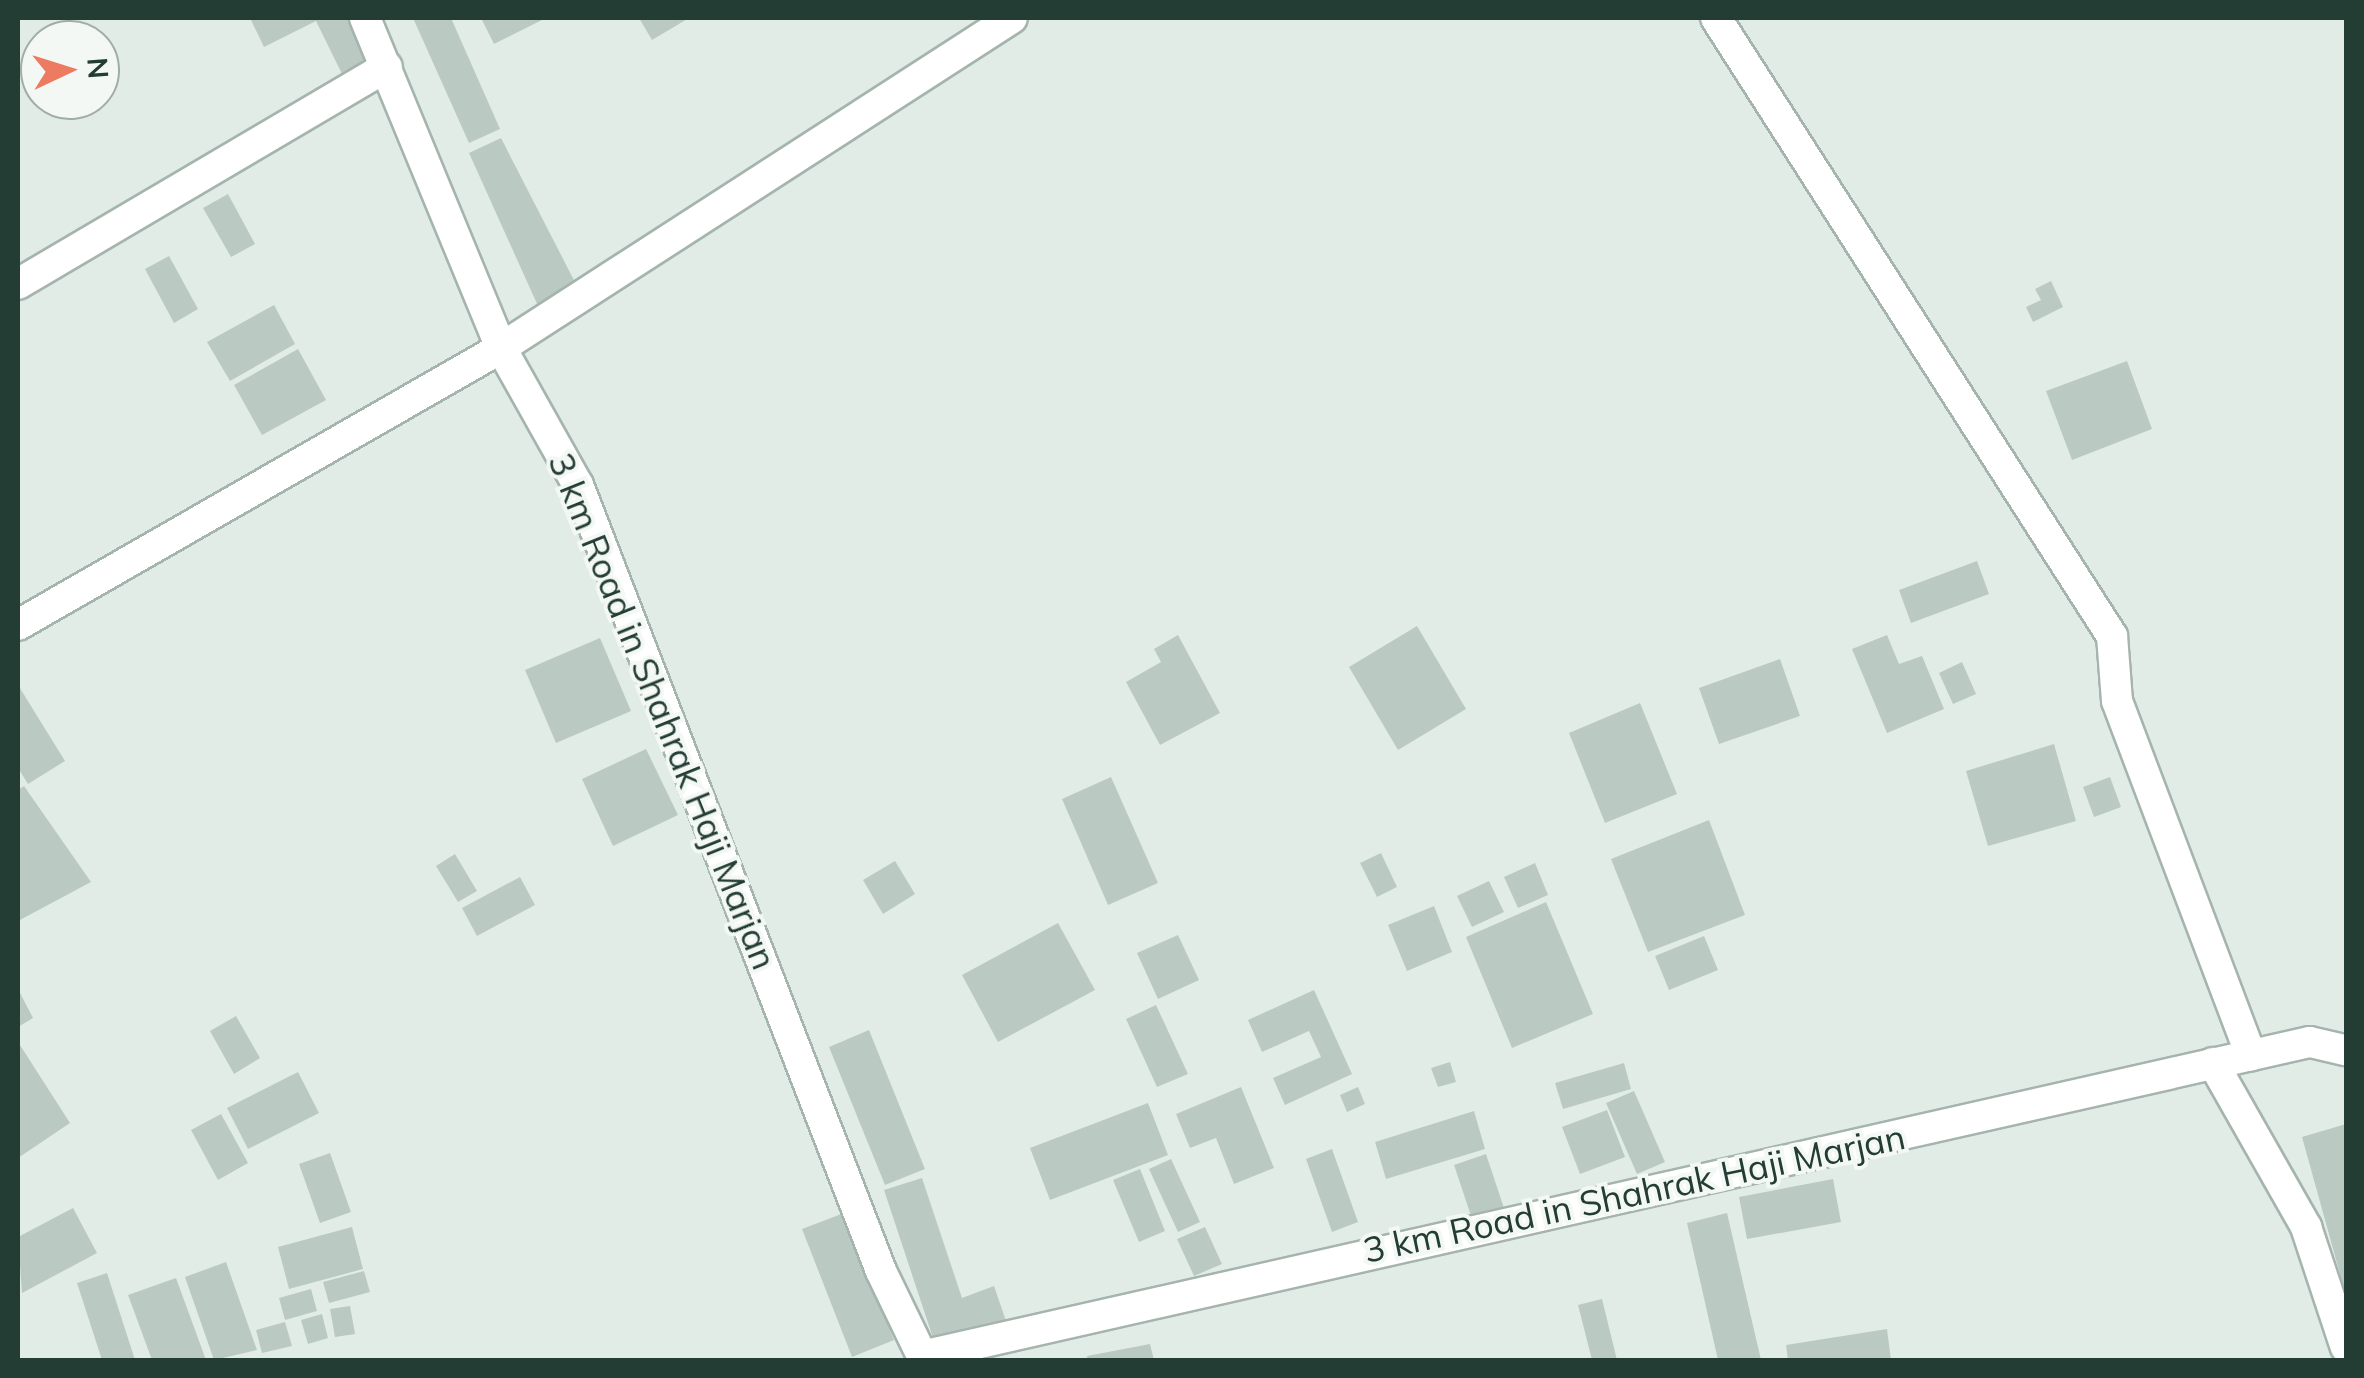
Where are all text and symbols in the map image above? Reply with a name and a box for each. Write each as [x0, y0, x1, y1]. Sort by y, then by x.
north arrow [20, 20, 120, 120]
text: N [80, 56, 117, 80]
street label: 3 km Road in Shahrak Haji Marjan [540, 447, 786, 975]
street label: 3 km Road in Shahrak Haji Marjan [1359, 1115, 1909, 1271]

